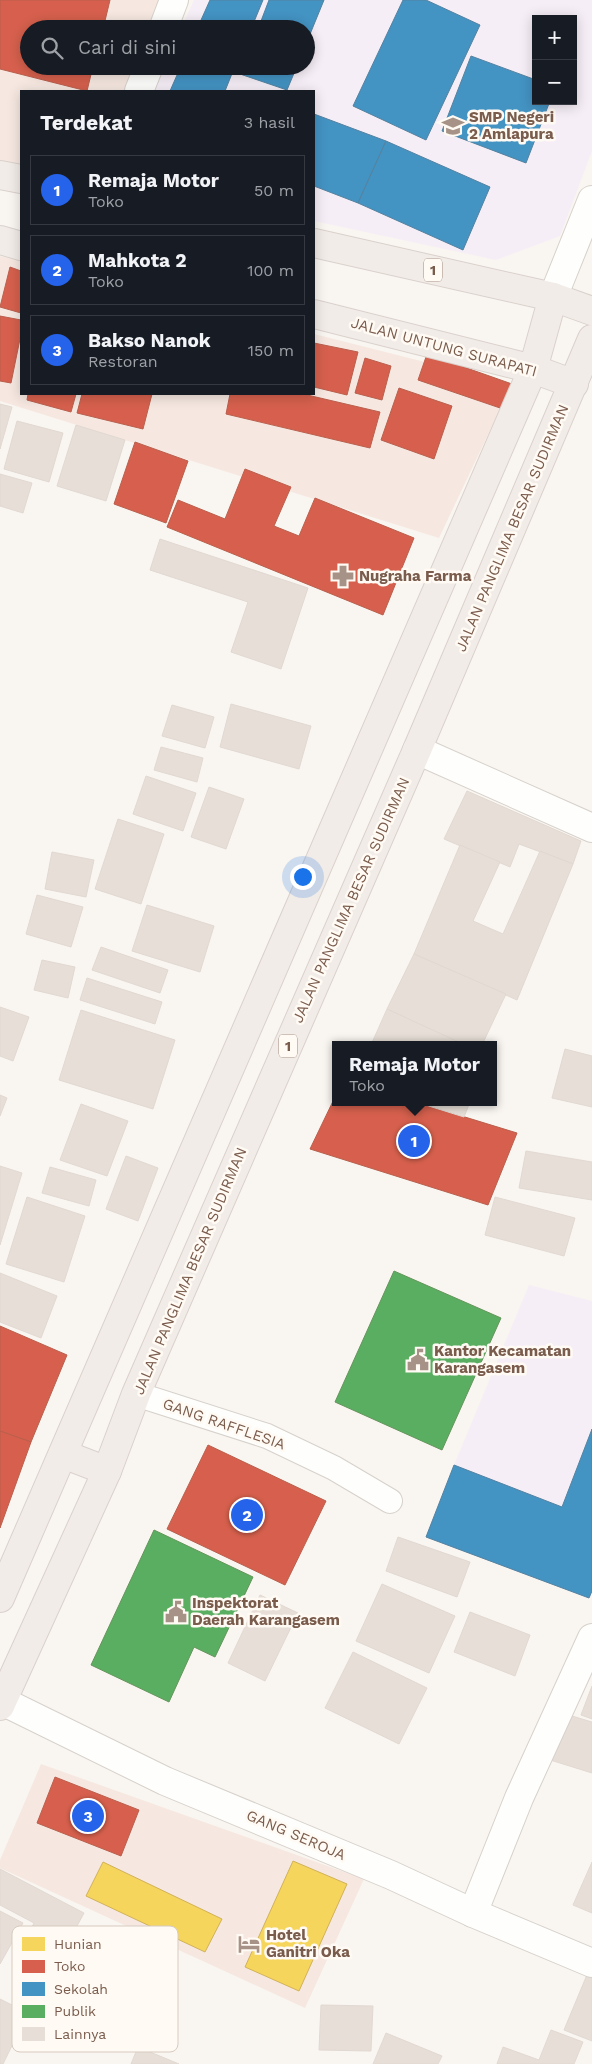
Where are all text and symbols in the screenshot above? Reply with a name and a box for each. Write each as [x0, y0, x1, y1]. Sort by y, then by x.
map controls [532, 15, 577, 105]
button: + [532, 15, 577, 60]
search box [20, 20, 315, 75]
icon: search [38, 34, 66, 62]
text: Cari di sini [78, 36, 176, 59]
button: − [532, 60, 577, 105]
place label: SMP Negeri 2 Amlapura [469, 108, 554, 143]
text: Terdekat [40, 110, 132, 135]
text: 3 hasil [244, 113, 295, 132]
school or university icon: SMP Negeri 2 Amlapura [440, 113, 466, 139]
text: Remaja Motor [88, 169, 219, 192]
text: 1 [54, 181, 60, 200]
text: 50 m [254, 181, 294, 200]
text: Toko [88, 192, 124, 211]
text: Mahkota 2 [88, 249, 187, 272]
road number: 1 [424, 258, 442, 282]
text: 2 [52, 261, 62, 280]
text: 100 m [247, 261, 294, 280]
text: Toko [88, 272, 124, 291]
street label: JALAN UNTUNG SURAPATI [349, 313, 539, 381]
text: Bakso Nanok [88, 329, 211, 352]
text: 3 [52, 341, 62, 360]
text: 150 m [248, 341, 294, 360]
text: Restoran [88, 352, 158, 371]
street label: JALAN PANGLIMA BESAR SUDIRMAN [452, 402, 572, 654]
pharmacy icon: Nugraha Farma [330, 563, 356, 589]
place label: Nugraha Farma [359, 567, 472, 585]
street label: JALAN PANGLIMA BESAR SUDIRMAN [288, 774, 414, 1026]
your location [290, 864, 316, 890]
road number: 1 [279, 1034, 297, 1058]
popup [332, 1041, 497, 1106]
text: Remaja Motor [349, 1053, 480, 1076]
text: Toko [349, 1076, 385, 1095]
pin: 1 [398, 1122, 430, 1160]
street label: JALAN PANGLIMA BESAR SUDIRMAN [130, 1145, 250, 1397]
place label: Kantor Kecamatan Karangasem [434, 1342, 571, 1377]
public building icon: Kantor Kecamatan Karangasem [405, 1347, 431, 1373]
street label: GANG RAFFLESIA [160, 1395, 288, 1453]
pin: 2 [231, 1496, 263, 1534]
place label: Inspektorat Daerah Karangasem [192, 1594, 340, 1629]
public building icon: Inspektorat Daerah Karangasem [163, 1599, 189, 1625]
pin: 3 [72, 1797, 104, 1835]
street label: GANG SEROJA [244, 1806, 348, 1864]
legend [12, 1926, 178, 2052]
place label: Hotel Ganitri Oka [266, 1926, 350, 1961]
hotel icon: Hotel Ganitri Oka [236, 1931, 262, 1957]
text: Hunian [54, 1936, 102, 1952]
text: Toko [54, 1958, 85, 1974]
text: Sekolah [54, 1981, 108, 1997]
text: Publik [54, 2003, 96, 2019]
text: Lainnya [54, 2026, 106, 2042]

